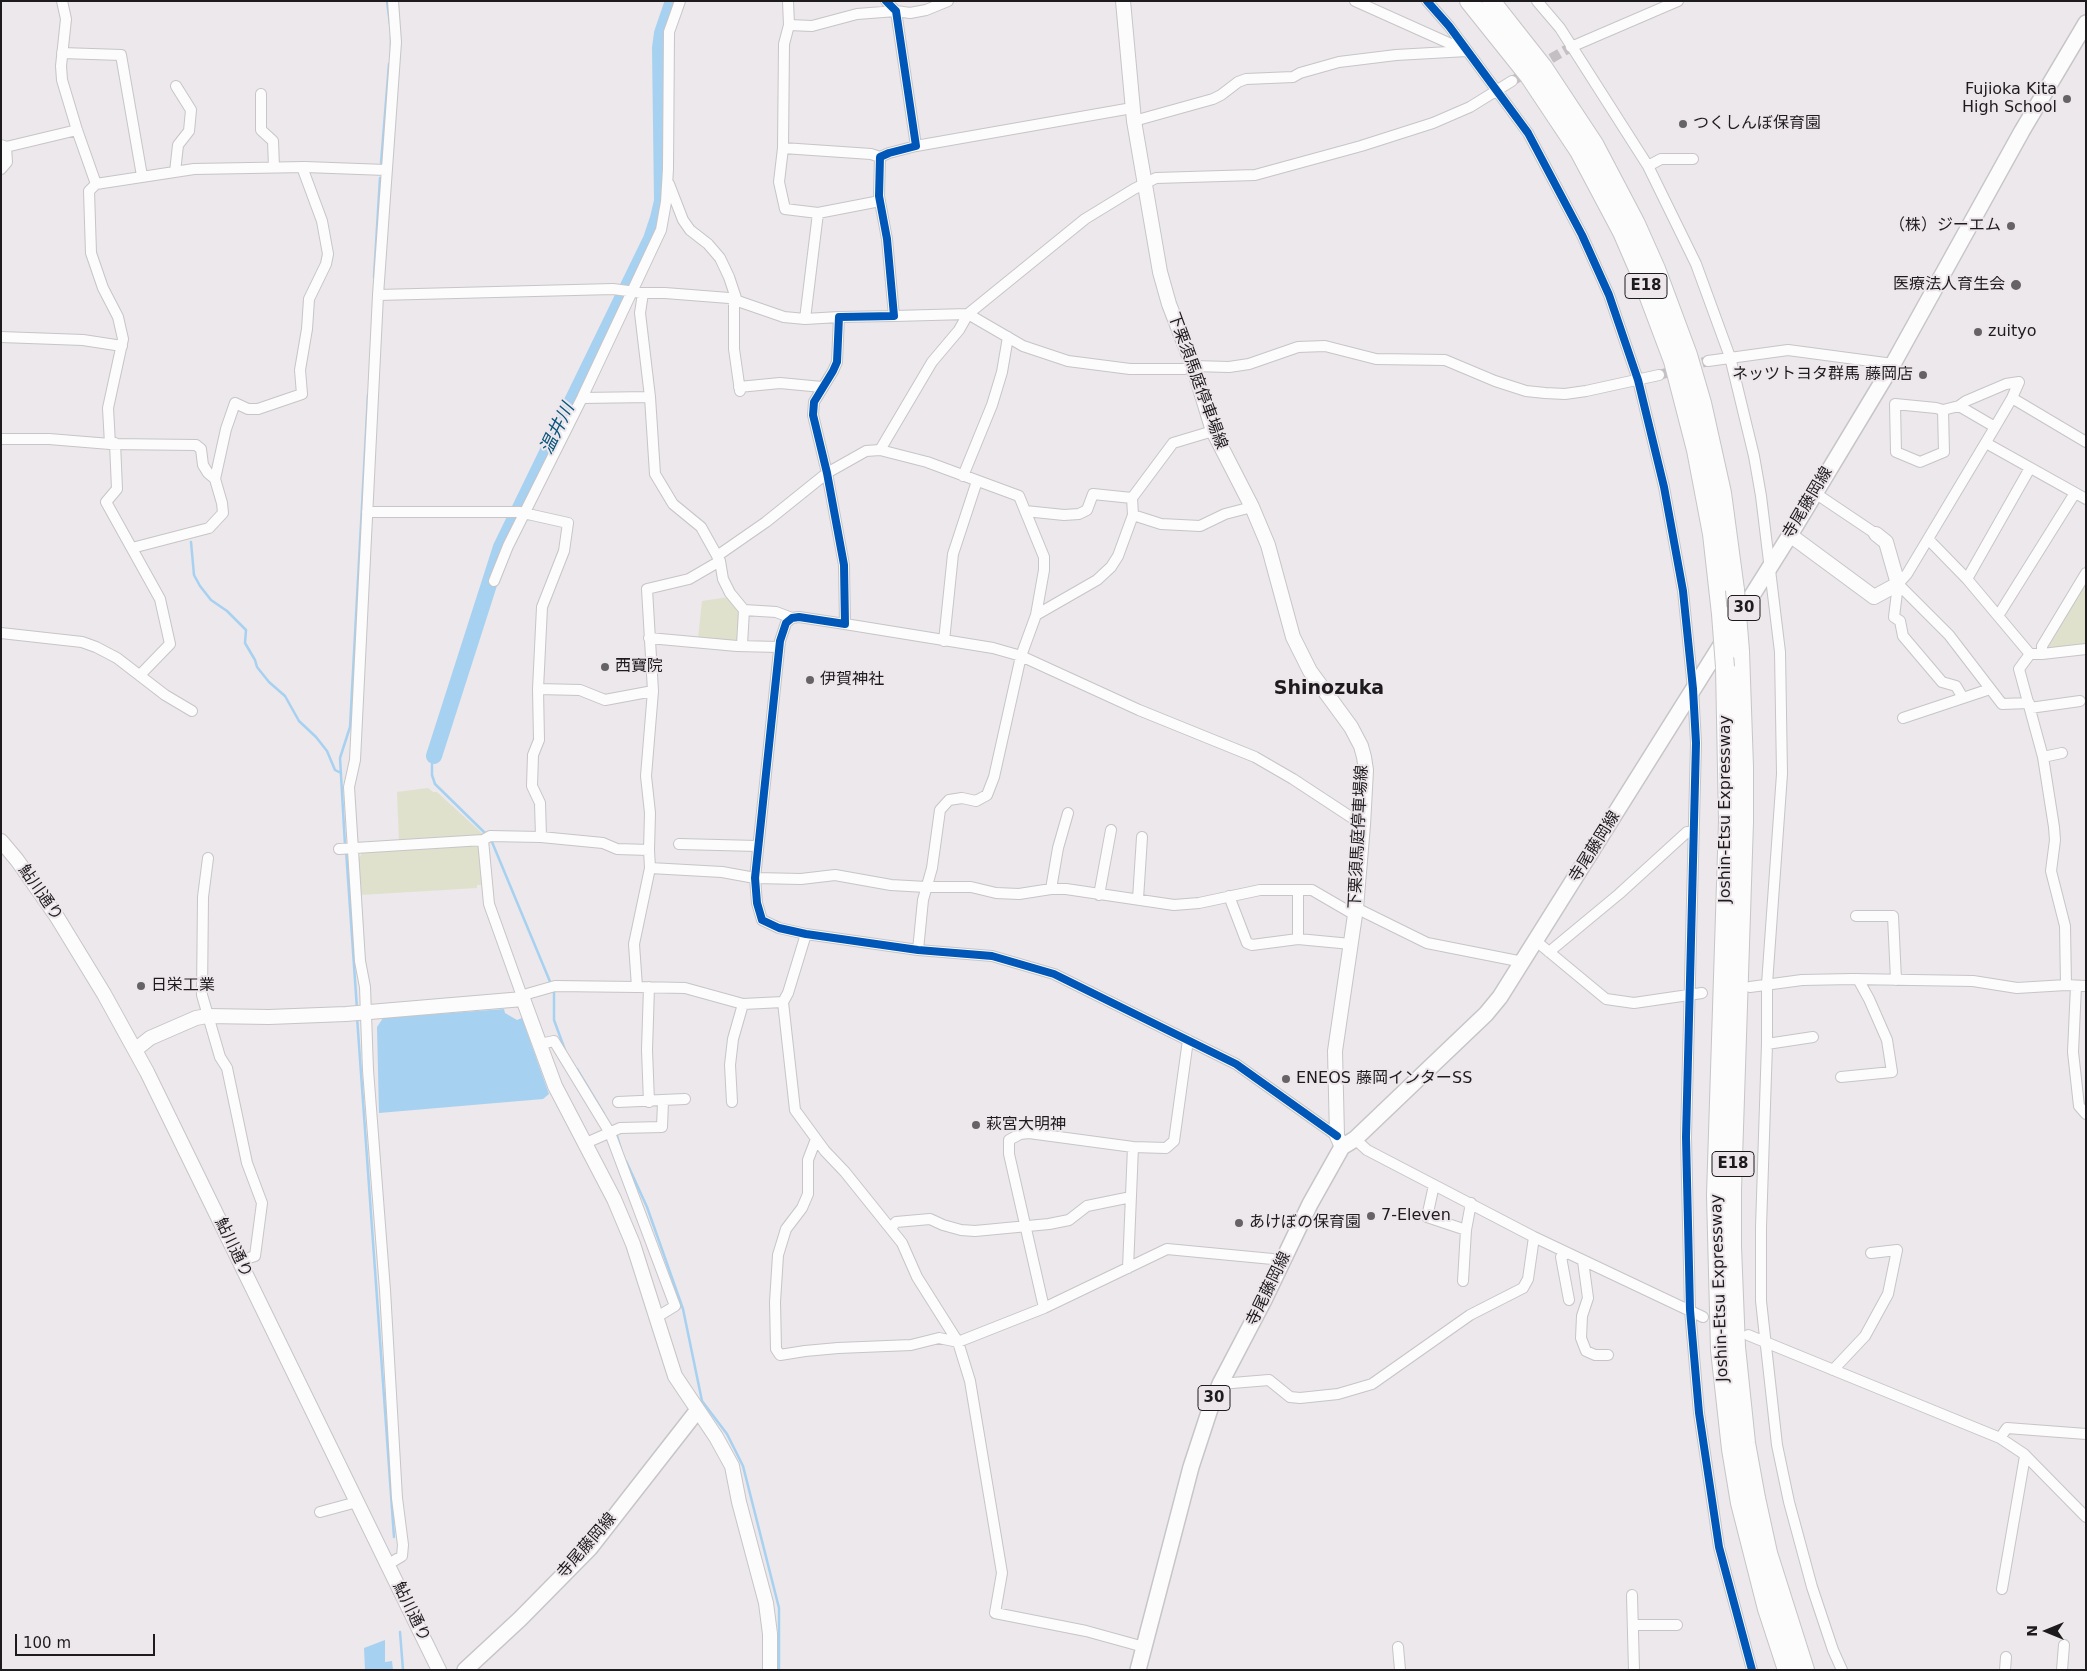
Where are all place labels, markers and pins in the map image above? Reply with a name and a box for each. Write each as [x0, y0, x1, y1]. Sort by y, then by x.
place label: Fujioka Kita High School [1962, 80, 2057, 118]
marker: Fujioka Kita High School [2061, 93, 2073, 105]
place label: つくしんぼ保育園 [1693, 114, 1821, 134]
marker: つくしんぼ保育園 [1677, 118, 1689, 130]
place label: （株）ジーエム [1889, 216, 2001, 236]
marker: （株）ジーエム [2005, 220, 2017, 232]
place label: 医療法人育生会 [1893, 275, 2005, 295]
marker: 医療法人育生会 [2009, 278, 2023, 292]
place label: zuityo [1988, 322, 2037, 342]
marker: zuityo [1972, 326, 1984, 338]
place label: ネッツトヨタ群馬 藤岡店 [1732, 365, 1913, 385]
marker: ネッツトヨタ群馬 藤岡店 [1917, 369, 1929, 381]
place label: 西寶院 [615, 657, 663, 677]
marker: 西寶院 [599, 661, 611, 673]
place label: 伊賀神社 [820, 670, 884, 690]
marker: 伊賀神社 [804, 674, 816, 686]
place label: 日栄工業 [151, 976, 215, 996]
marker: 日栄工業 [135, 980, 147, 992]
place label: ENEOS 藤岡インターSS [1296, 1069, 1472, 1089]
marker: ENEOS 藤岡インターSS [1280, 1073, 1292, 1085]
place label: 萩宮大明神 [986, 1115, 1066, 1135]
marker: 萩宮大明神 [970, 1119, 982, 1131]
place label: 7-Eleven [1381, 1206, 1451, 1226]
marker: 7-Eleven [1365, 1210, 1377, 1222]
place label: あけぼの保育園 [1249, 1213, 1361, 1233]
marker: あけぼの保育園 [1233, 1217, 1245, 1229]

